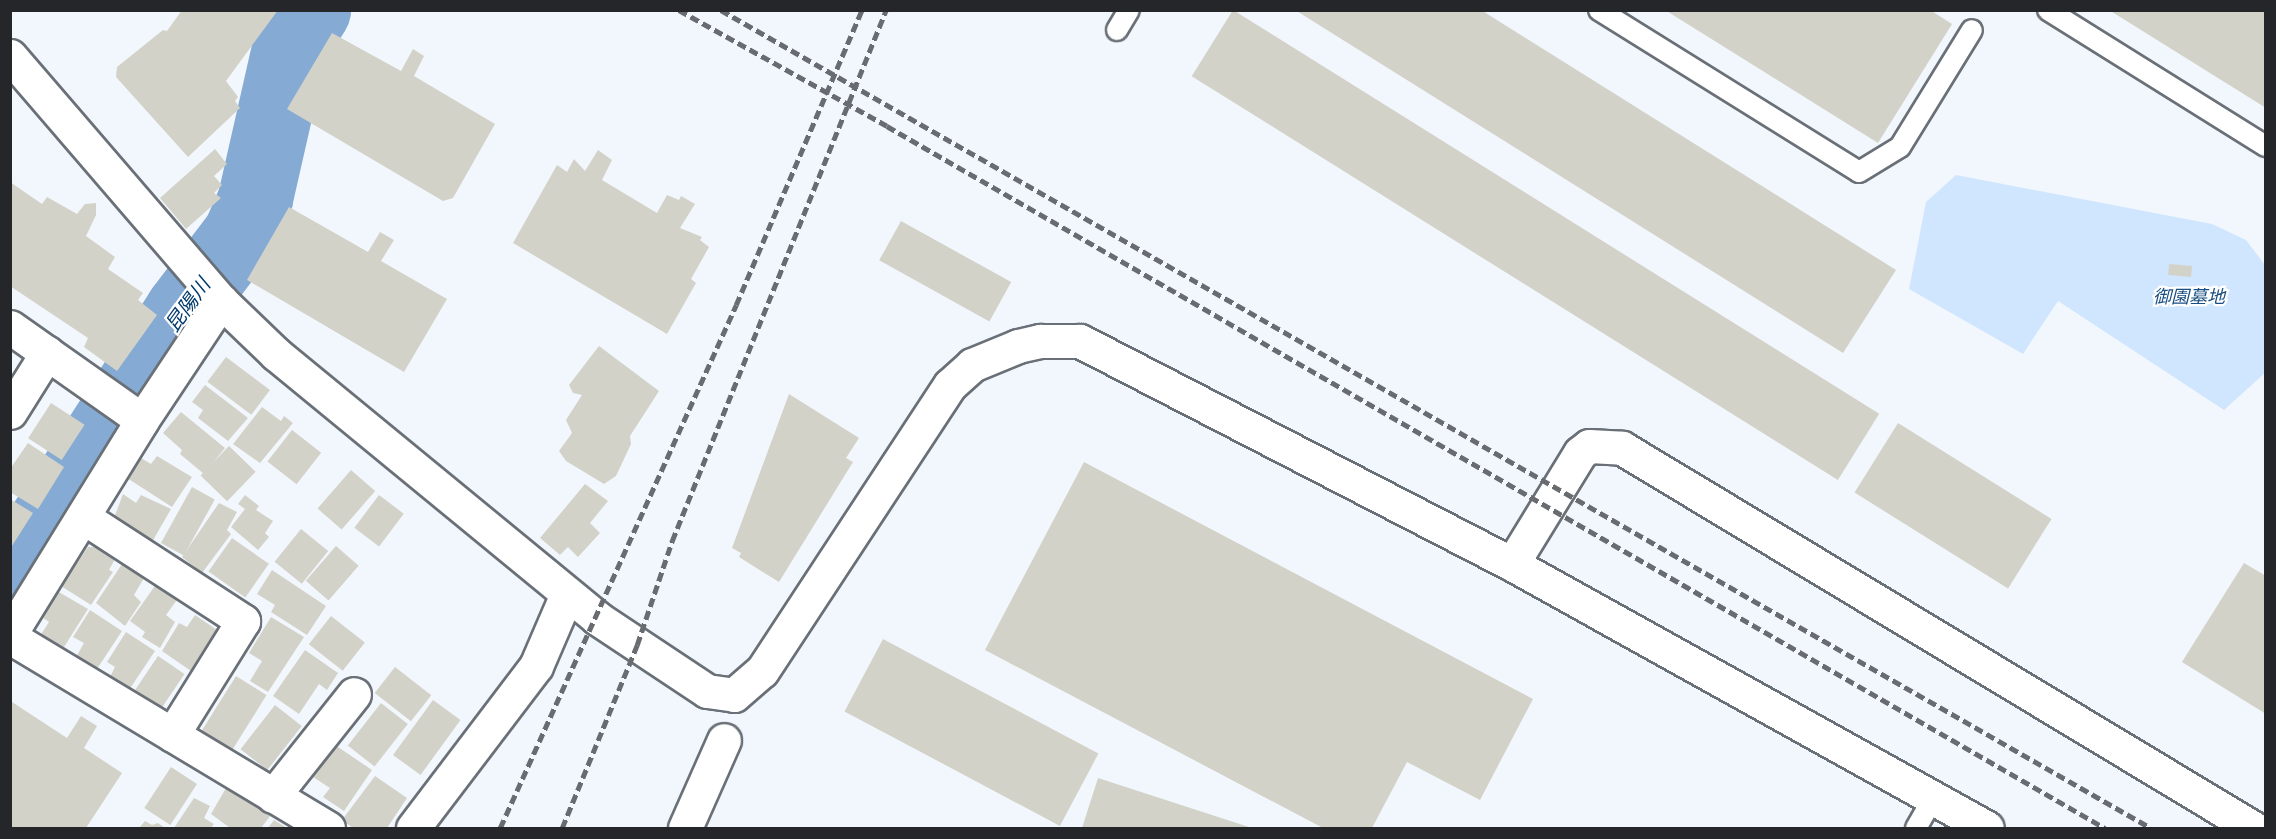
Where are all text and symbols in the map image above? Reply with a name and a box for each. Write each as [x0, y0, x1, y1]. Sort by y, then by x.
water label: 昆陽川 [161, 274, 215, 336]
park label: 御園墓地 [2153, 286, 2225, 308]

